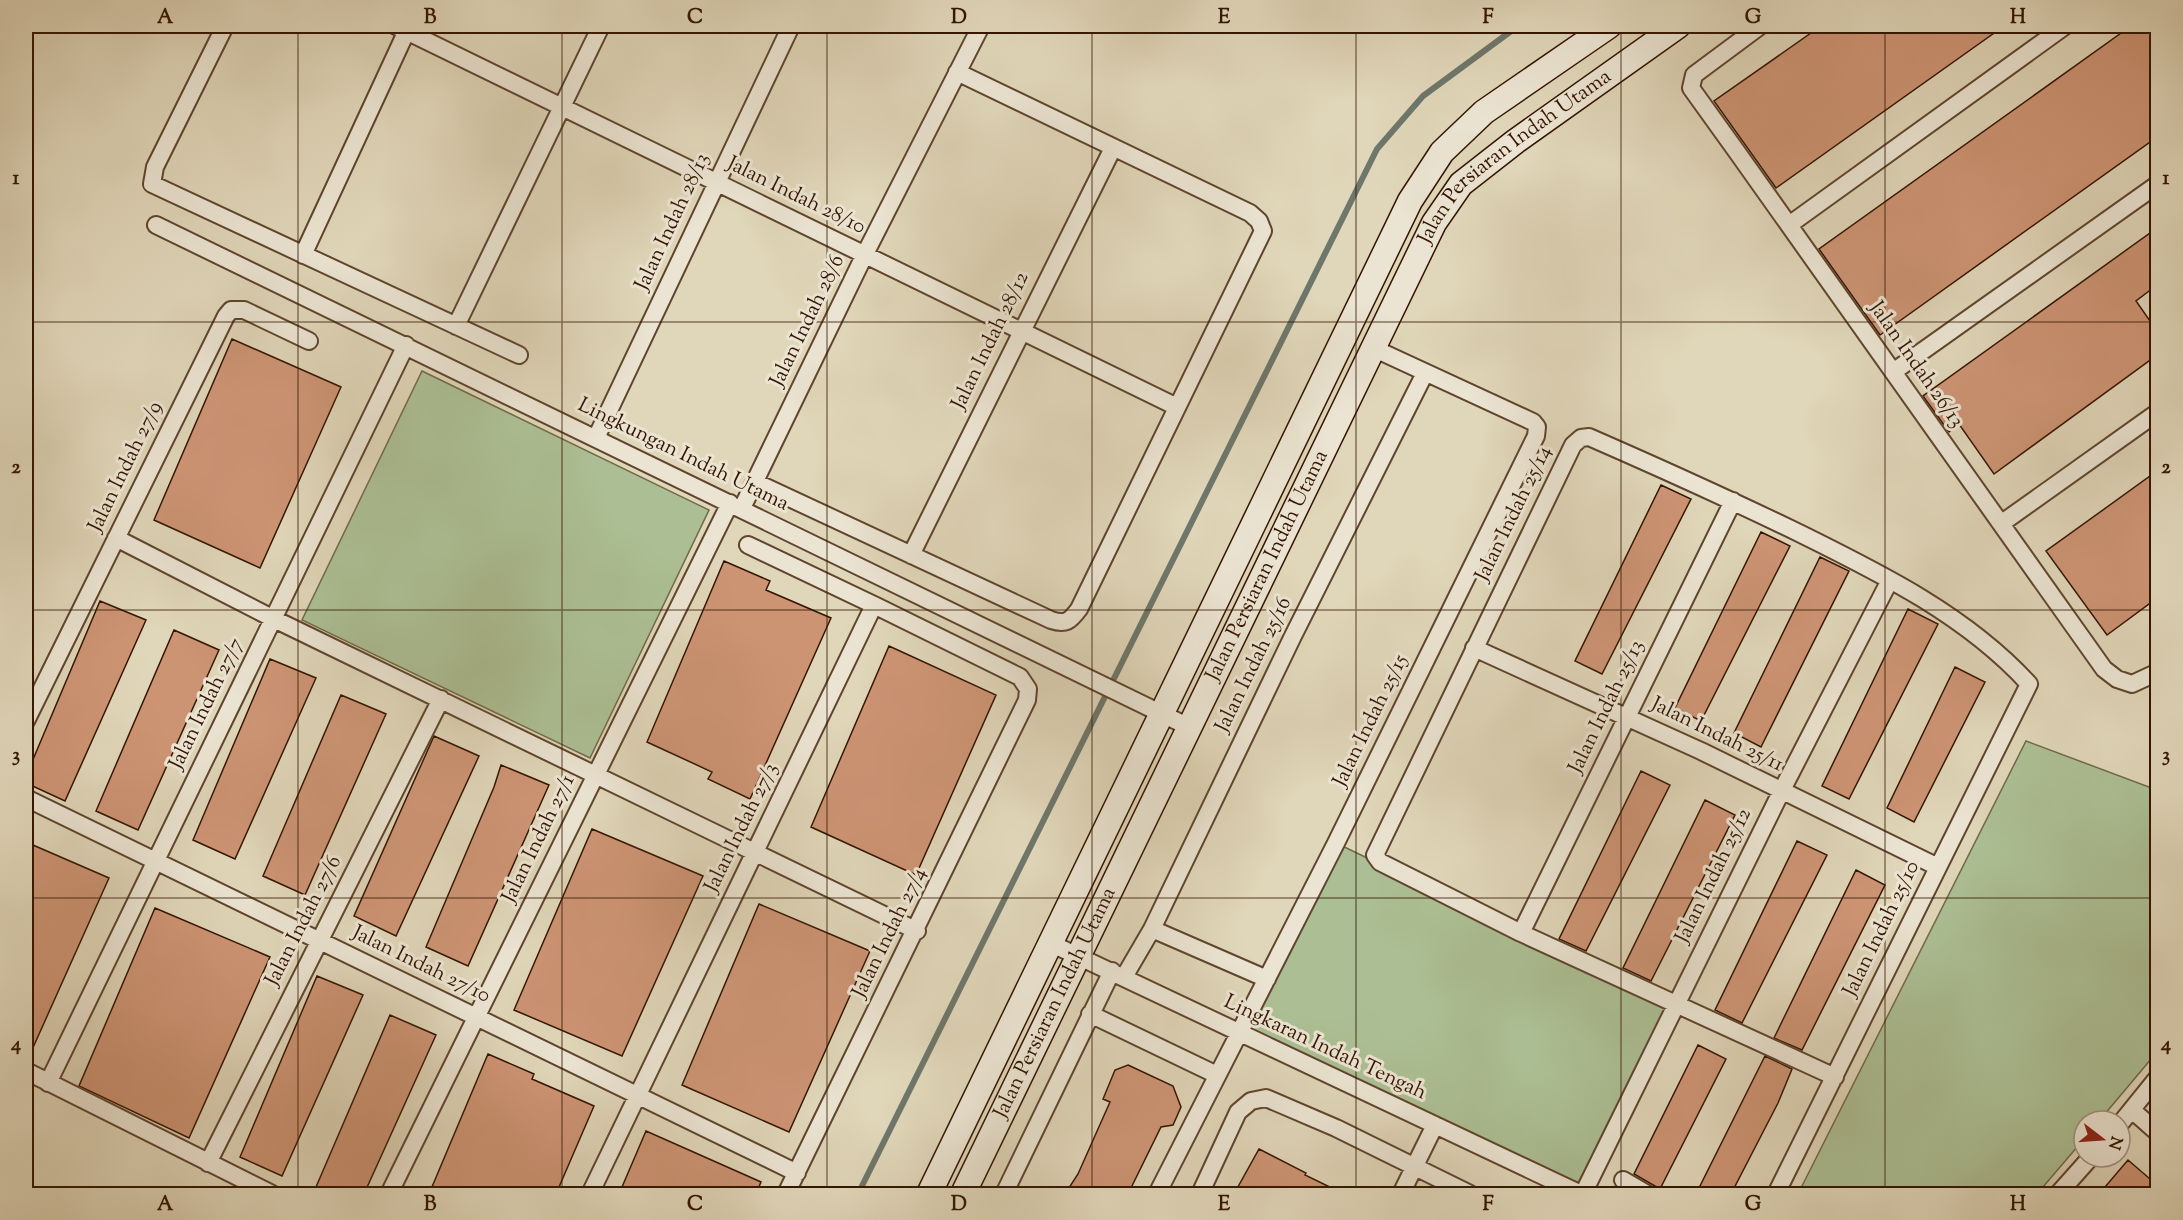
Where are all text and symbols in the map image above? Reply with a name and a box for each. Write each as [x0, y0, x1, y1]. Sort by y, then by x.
text: A [157, 4, 174, 33]
text: B [424, 4, 437, 33]
text: C [687, 4, 703, 33]
text: D [951, 4, 967, 33]
text: E [1218, 4, 1231, 33]
text: F [1482, 4, 1494, 33]
text: G [1745, 4, 1762, 33]
text: H [2010, 4, 2026, 33]
street label: Jalan Persiaran Indah Utama [1410, 62, 1618, 250]
street label: Jalan Indah 28/13 [628, 148, 718, 297]
street label: Jalan Indah 28/10 [721, 149, 870, 243]
text: 1 [13, 165, 20, 194]
text: 1 [2163, 165, 2170, 194]
street label: Jalan Indah 28/6 [763, 250, 853, 393]
street label: Jalan Indah 28/12 [944, 267, 1037, 416]
street label: Jalan Indah 26/13 [1861, 295, 1971, 434]
street label: Lingkungan Indah Utama [572, 391, 794, 519]
street label: Jalan Indah 27/9 [81, 396, 171, 538]
street label: Jalan Indah 25/14 [1468, 441, 1560, 588]
street label: Jalan Persiaran Indah Utama [1198, 445, 1337, 687]
text: 2 [11, 454, 21, 483]
text: 2 [2161, 454, 2171, 483]
street label: Jalan Indah 25/16 [1208, 592, 1300, 739]
street label: Jalan Indah 27/7 [162, 633, 252, 776]
street label: Jalan Indah 25/13 [1561, 635, 1652, 780]
street label: Jalan Indah 25/15 [1325, 650, 1416, 793]
street label: Jalan Indah 25/11 [1645, 689, 1788, 780]
text: 3 [12, 742, 20, 771]
text: 3 [2162, 742, 2170, 771]
street label: Jalan Indah 27/3 [697, 758, 786, 899]
street label: Jalan Indah 27/1 [494, 770, 583, 909]
street label: Jalan Indah 25/12 [1668, 803, 1760, 949]
street label: Jalan Indah 27/6 [258, 851, 350, 992]
street label: Jalan Indah 25/10 [1836, 856, 1928, 1003]
street label: Jalan Indah 27/4 [845, 863, 935, 1004]
street label: Jalan Persiaran Indah Utama [986, 882, 1124, 1125]
street label: Jalan Indah 27/10 [346, 918, 495, 1011]
street label: Lingkaran Indah Tengah [1219, 988, 1431, 1108]
text: 4 [10, 1031, 21, 1060]
text: 4 [2160, 1031, 2171, 1060]
north arrow [2072, 1109, 2132, 1169]
text: N [2101, 1133, 2127, 1152]
text: A [157, 1191, 174, 1220]
text: B [424, 1191, 437, 1220]
text: C [687, 1191, 703, 1220]
text: D [951, 1191, 967, 1220]
text: E [1218, 1191, 1231, 1220]
text: F [1482, 1191, 1494, 1220]
text: G [1745, 1191, 1762, 1220]
text: H [2010, 1191, 2026, 1220]

